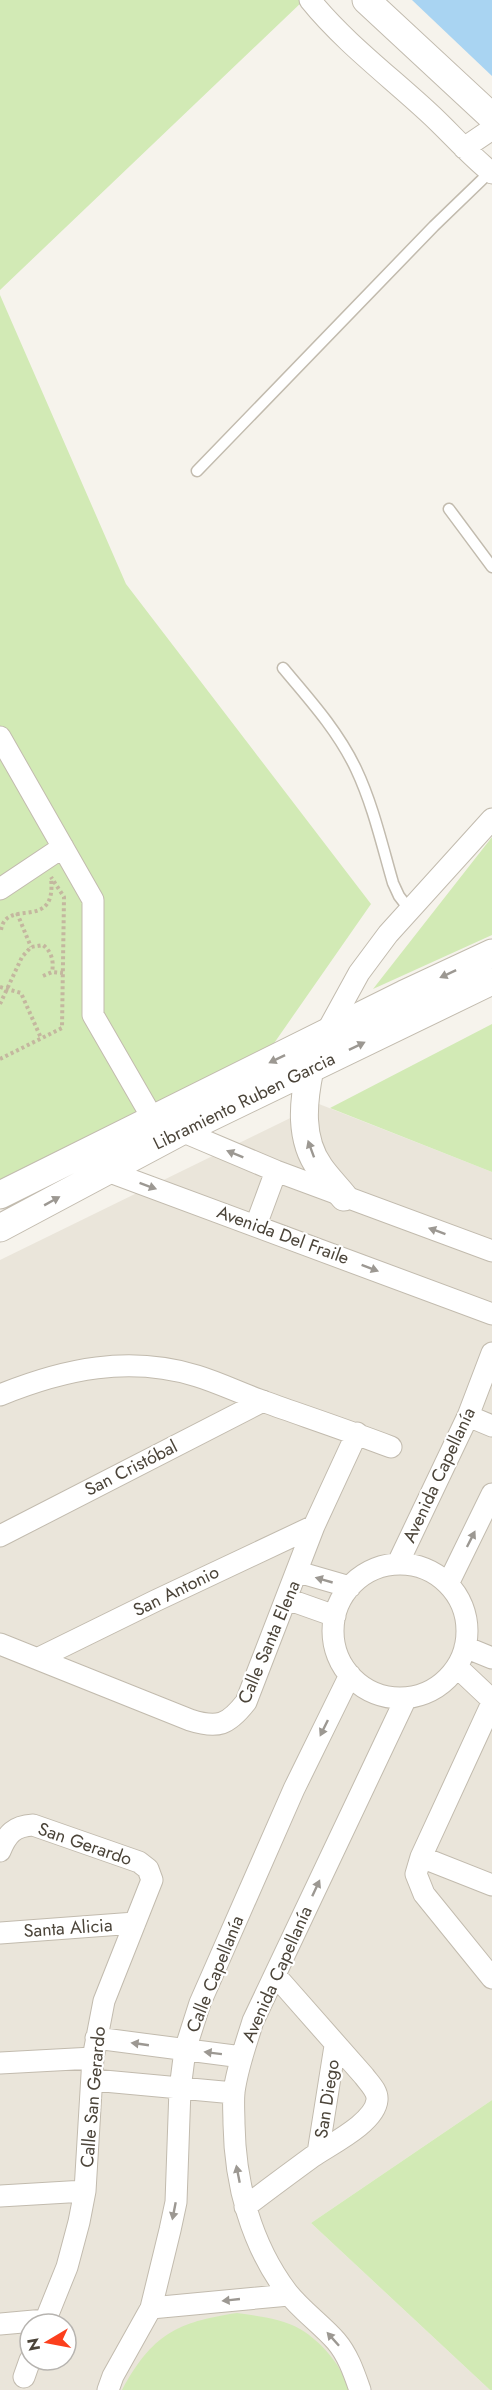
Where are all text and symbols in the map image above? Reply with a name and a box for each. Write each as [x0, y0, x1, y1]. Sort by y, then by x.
one-way arrow [439, 969, 456, 978]
one-way arrow [348, 1042, 365, 1051]
street label: Libramiento Ruben Garcia [149, 1046, 339, 1156]
one-way arrow [268, 1054, 285, 1064]
one-way arrow [306, 1140, 316, 1158]
one-way arrow [226, 1149, 244, 1158]
one-way arrow [139, 1181, 157, 1191]
one-way arrow [44, 1196, 61, 1206]
street label: Avenida Del Fraile [213, 1199, 353, 1271]
one-way arrow [428, 1225, 446, 1235]
one-way arrow [361, 1264, 379, 1273]
street label: Avenida Capellanía [396, 1403, 482, 1547]
street label: San Cristóbal [80, 1433, 182, 1503]
one-way arrow [465, 1530, 475, 1548]
street label: San Antonio [129, 1559, 224, 1623]
one-way arrow [315, 1574, 333, 1584]
street label: Calle Santa Elena [231, 1576, 307, 1708]
one-way arrow [320, 1719, 329, 1736]
street label: San Gerardo [35, 1816, 136, 1872]
one-way arrow [311, 1879, 320, 1896]
street label: Avenida Capellanía [235, 1902, 319, 2046]
street label: Santa Alicia [23, 1912, 113, 1944]
street label: Calle Capellanía [180, 1912, 250, 2036]
street label: Calle San Gerardo [74, 2025, 112, 2169]
one-way arrow [131, 2039, 150, 2048]
one-way arrow [204, 2048, 223, 2058]
street label: San Diego [308, 2057, 346, 2140]
one-way arrow [233, 2164, 242, 2183]
one-way arrow [169, 2201, 178, 2220]
one-way arrow [221, 2295, 240, 2305]
north arrow [18, 2312, 78, 2372]
one-way arrow [327, 2332, 340, 2347]
text: N [21, 2336, 46, 2353]

